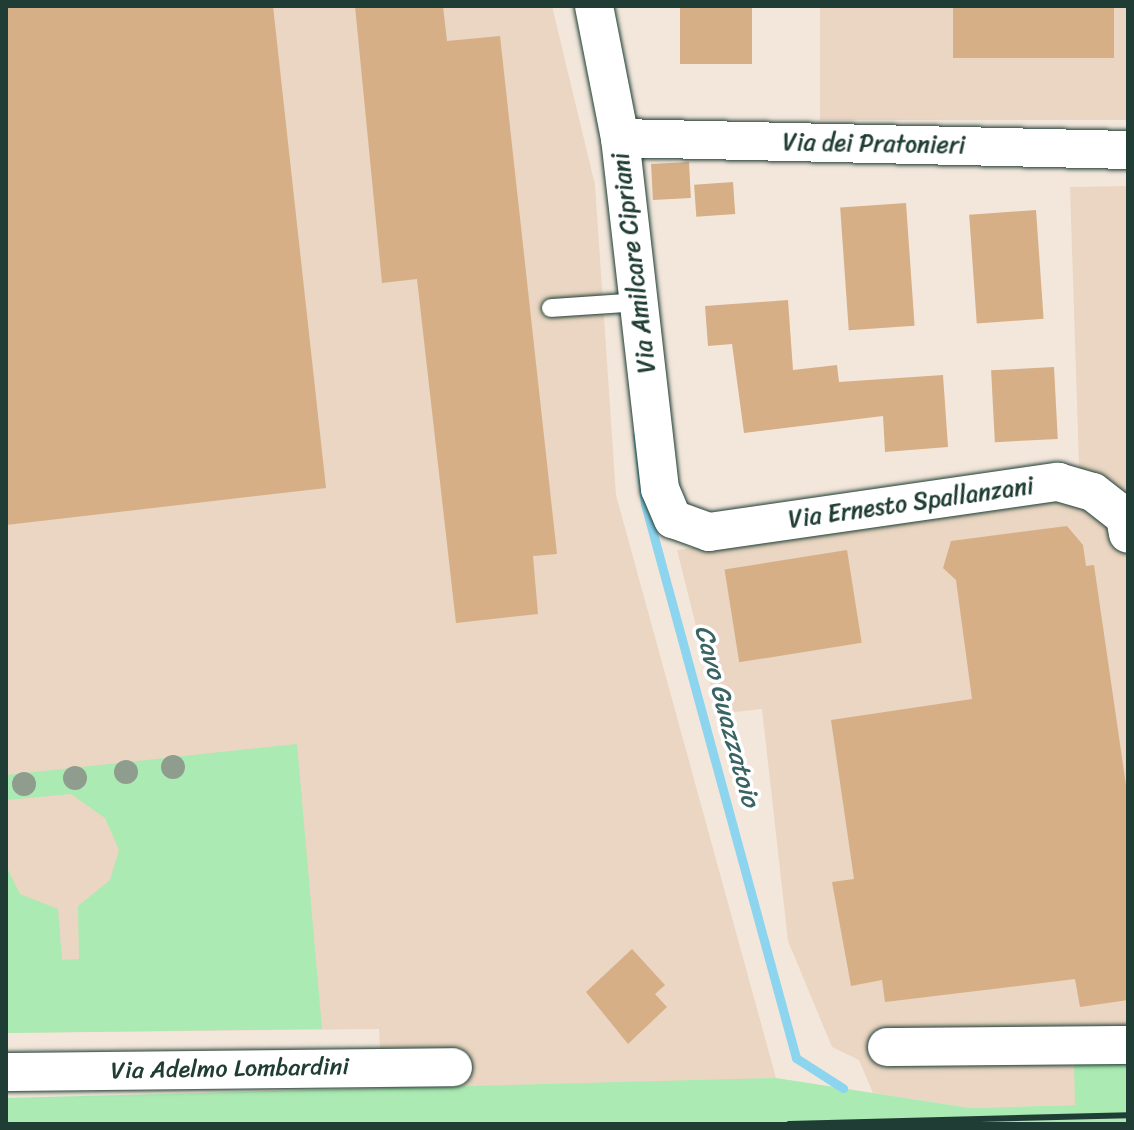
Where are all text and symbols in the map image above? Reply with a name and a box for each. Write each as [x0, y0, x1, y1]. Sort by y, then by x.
street label: Via dei Pratonieri [781, 128, 967, 160]
street label: Via Amilcare Cipriani [606, 152, 662, 374]
street label: Via Ernesto Spallanzani [786, 471, 1036, 535]
water label: Cavo Guazzatoio [688, 622, 766, 810]
street label: Via Adelmo Lombardini [110, 1053, 350, 1085]

